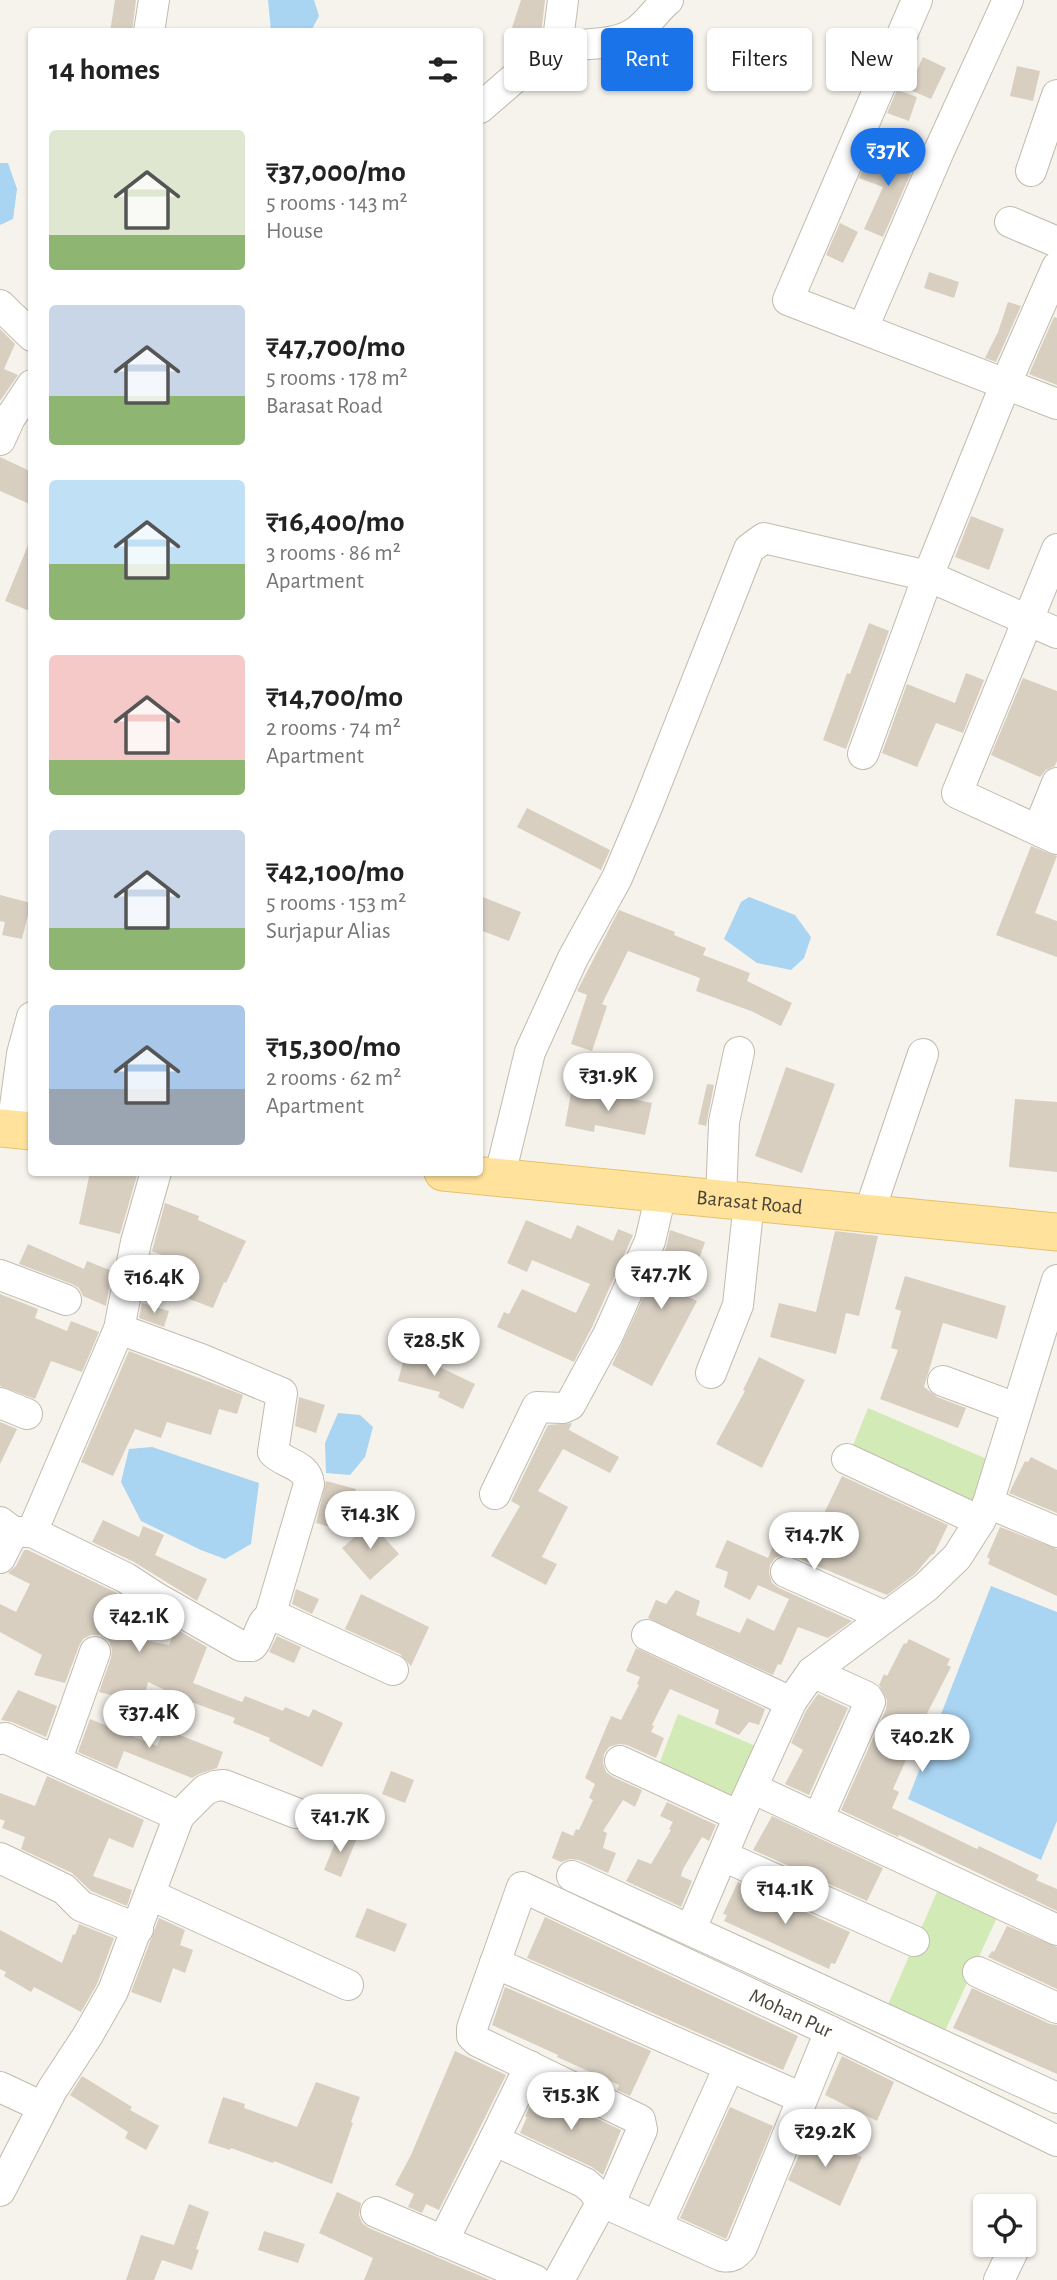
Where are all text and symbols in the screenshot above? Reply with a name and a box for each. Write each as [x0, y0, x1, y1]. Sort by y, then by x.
chip: Buy [504, 28, 587, 91]
chip: Rent [601, 28, 693, 91]
chip: Filters [707, 28, 812, 91]
chip: New [826, 28, 917, 91]
icon: filters [424, 51, 462, 89]
text: 14 homes [49, 55, 160, 85]
pin: ₹37K [847, 128, 929, 188]
text: ₹37K [867, 139, 909, 162]
text: ₹37,000/mo [266, 157, 406, 187]
icon: home [105, 158, 189, 242]
text: 5 rooms · 143 m² [266, 192, 408, 215]
text: House [266, 220, 323, 243]
text: ₹47,700/mo [266, 332, 405, 362]
icon: home [105, 333, 189, 417]
text: 5 rooms · 178 m² [266, 367, 408, 390]
text: Barasat Road [266, 395, 383, 418]
text: ₹16,400/mo [266, 507, 405, 537]
icon: home [105, 508, 189, 592]
text: 3 rooms · 86 m² [266, 542, 401, 565]
text: Apartment [266, 570, 364, 593]
text: ₹14,700/mo [266, 682, 403, 712]
icon: home [105, 683, 189, 767]
text: 2 rooms · 74 m² [266, 717, 401, 740]
text: Apartment [266, 745, 364, 768]
text: ₹42,100/mo [266, 857, 404, 887]
icon: home [105, 858, 189, 942]
text: 5 rooms · 153 m² [266, 892, 406, 915]
text: Surjapur Alias [266, 920, 391, 943]
text: ₹15,300/mo [266, 1032, 401, 1062]
icon: home [105, 1033, 189, 1117]
pin: ₹31.9K [551, 1054, 665, 1113]
text: ₹31.9K [579, 1064, 637, 1087]
text: 2 rooms · 62 m² [266, 1067, 401, 1090]
text: Apartment [266, 1095, 364, 1118]
street label: Barasat Road [695, 1187, 804, 1218]
pin: ₹47.7K [604, 1252, 718, 1311]
pin: ₹16.4K [97, 1256, 211, 1315]
text: ₹47.7K [631, 1262, 691, 1285]
text: ₹16.4K [124, 1266, 184, 1289]
pin: ₹28.5K [377, 1318, 491, 1378]
text: ₹28.5K [404, 1329, 464, 1352]
pin: ₹14.3K [313, 1492, 427, 1551]
text: ₹14.3K [341, 1502, 399, 1525]
pin: ₹14.7K [757, 1512, 871, 1572]
text: ₹14.7K [785, 1523, 843, 1546]
pin: ₹42.1K [82, 1594, 196, 1654]
text: ₹42.1K [109, 1605, 169, 1628]
pin: ₹37.4K [92, 1690, 206, 1750]
text: ₹37.4K [119, 1701, 179, 1724]
pin: ₹40.2K [865, 1714, 979, 1774]
text: ₹40.2K [891, 1725, 953, 1748]
pin: ₹41.7K [283, 1794, 397, 1854]
text: ₹41.7K [311, 1805, 369, 1828]
pin: ₹14.1K [728, 1867, 842, 1926]
text: ₹14.1K [757, 1877, 813, 1900]
street label: Mohan Pur [746, 1985, 836, 2042]
pin: ₹15.3K [514, 2072, 628, 2132]
text: ₹15.3K [543, 2083, 599, 2106]
pin: ₹29.2K [768, 2110, 882, 2169]
text: ₹29.2K [794, 2120, 856, 2143]
map controls [973, 2194, 1036, 2257]
button: locate [973, 2194, 1036, 2257]

